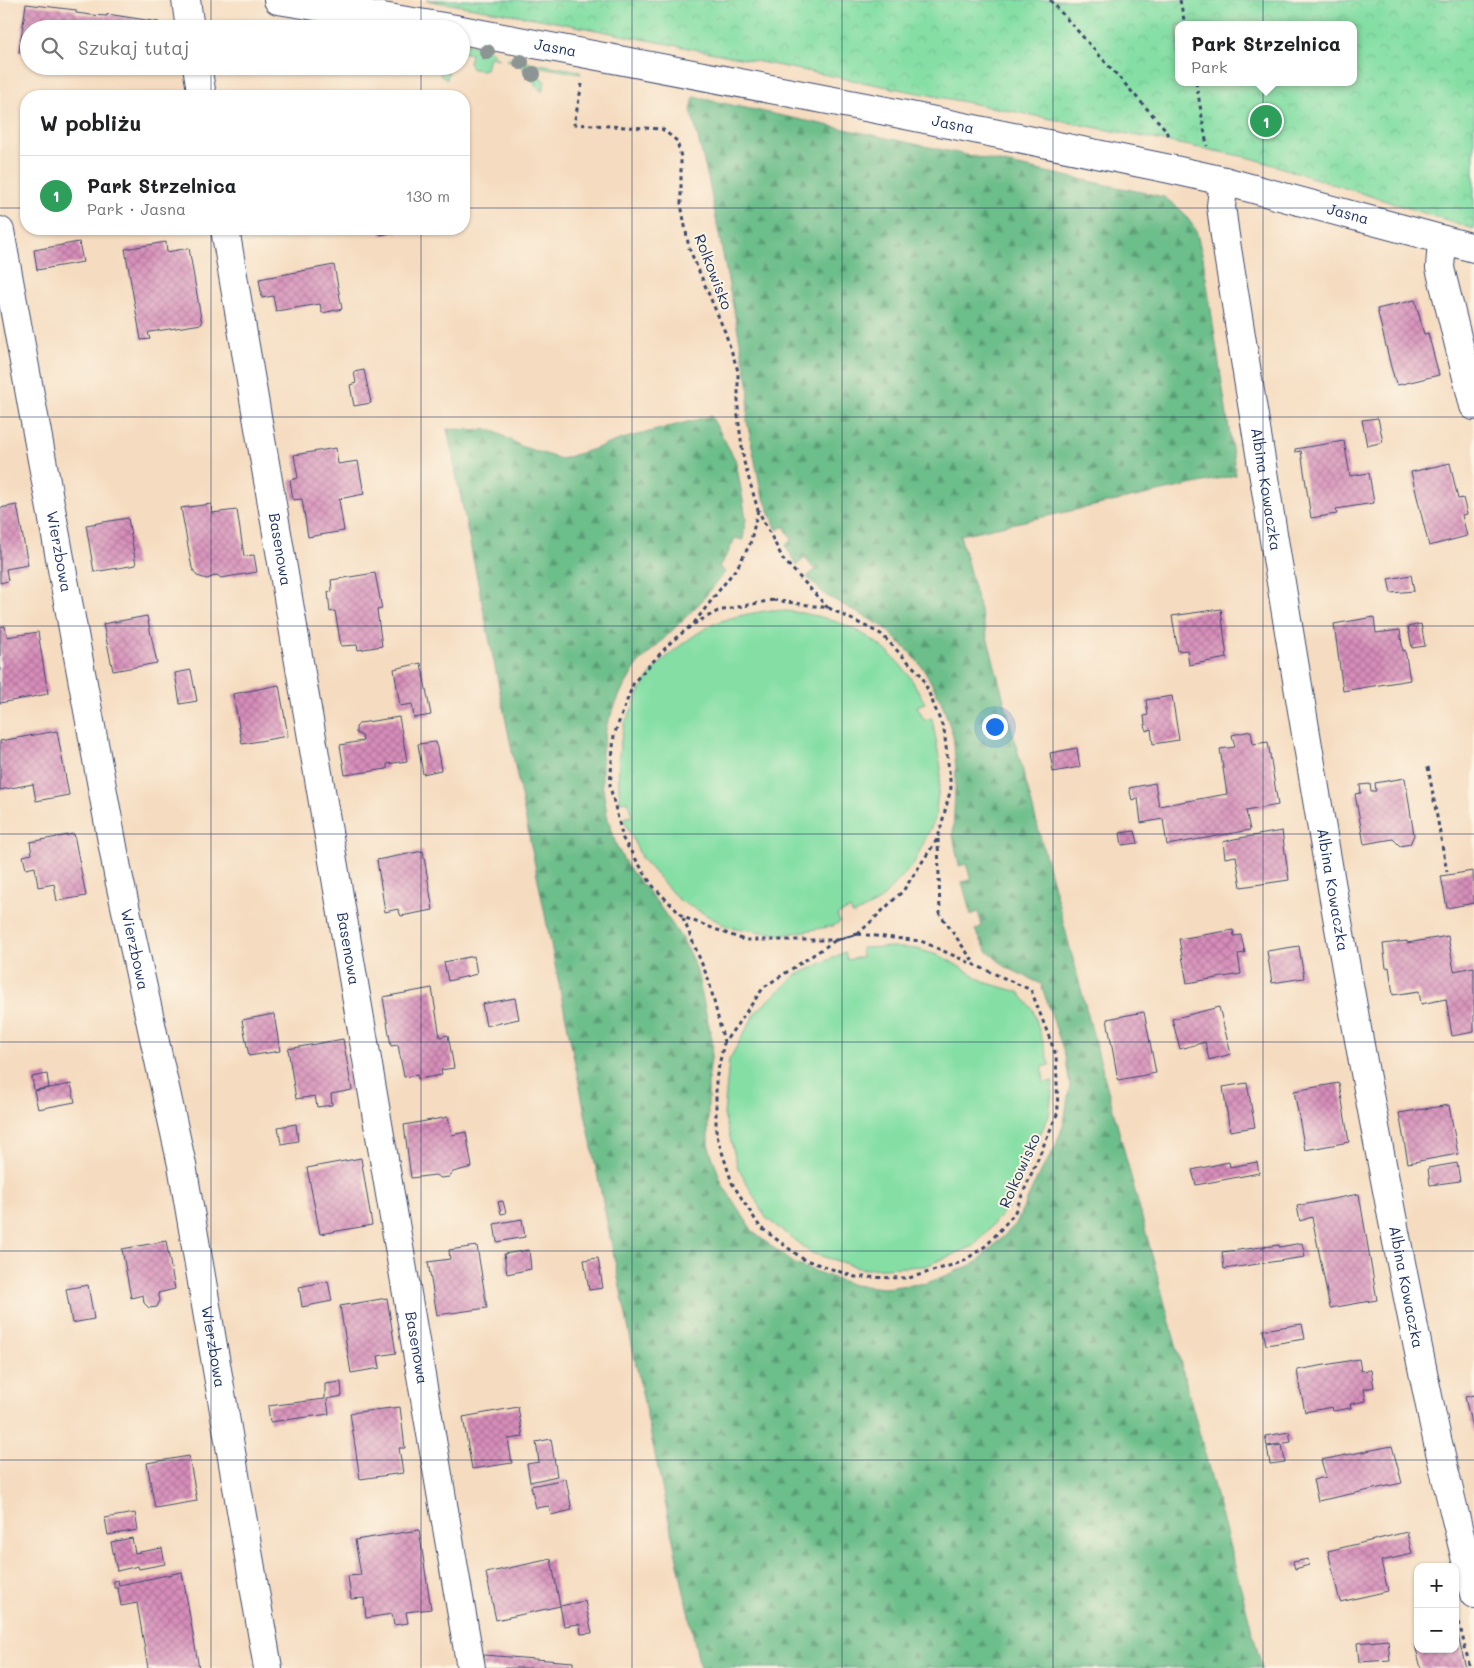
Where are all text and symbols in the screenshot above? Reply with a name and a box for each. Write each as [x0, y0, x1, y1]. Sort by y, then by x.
search box [20, 20, 470, 75]
popup [1175, 21, 1357, 86]
text: Park Strzelnica [1191, 31, 1341, 56]
street label: Jasna [533, 33, 578, 61]
icon: search [38, 34, 66, 62]
text: Szukaj tutaj [78, 35, 189, 60]
text: Park [1191, 56, 1228, 77]
pin: 1 [1250, 102, 1282, 140]
text: W pobliżu [40, 109, 141, 136]
street label: Jasna [930, 110, 976, 138]
text: Park Strzelnica [87, 173, 236, 198]
text: 1 [52, 185, 60, 206]
text: 130 m [406, 185, 450, 206]
text: Park · Jasna [87, 198, 186, 219]
street label: Jasna [1325, 198, 1371, 228]
street label: Rolkowisko [690, 231, 738, 312]
street label: Albina Kowaczka [1247, 426, 1287, 552]
street label: Wierzbowa [43, 509, 77, 594]
street label: Basenowa [265, 511, 297, 587]
your location [982, 714, 1008, 740]
street label: Albina Kowaczka [1313, 827, 1354, 953]
street label: Wierzbowa [117, 907, 154, 992]
street label: Basenowa [333, 910, 365, 986]
street label: Rolkowisko [994, 1130, 1044, 1211]
street label: Albina Kowaczka [1385, 1224, 1429, 1350]
street label: Wierzbowa [197, 1304, 231, 1389]
street label: Basenowa [401, 1310, 433, 1386]
map controls [1414, 1563, 1459, 1653]
button: + [1414, 1563, 1459, 1608]
button: − [1414, 1608, 1459, 1653]

